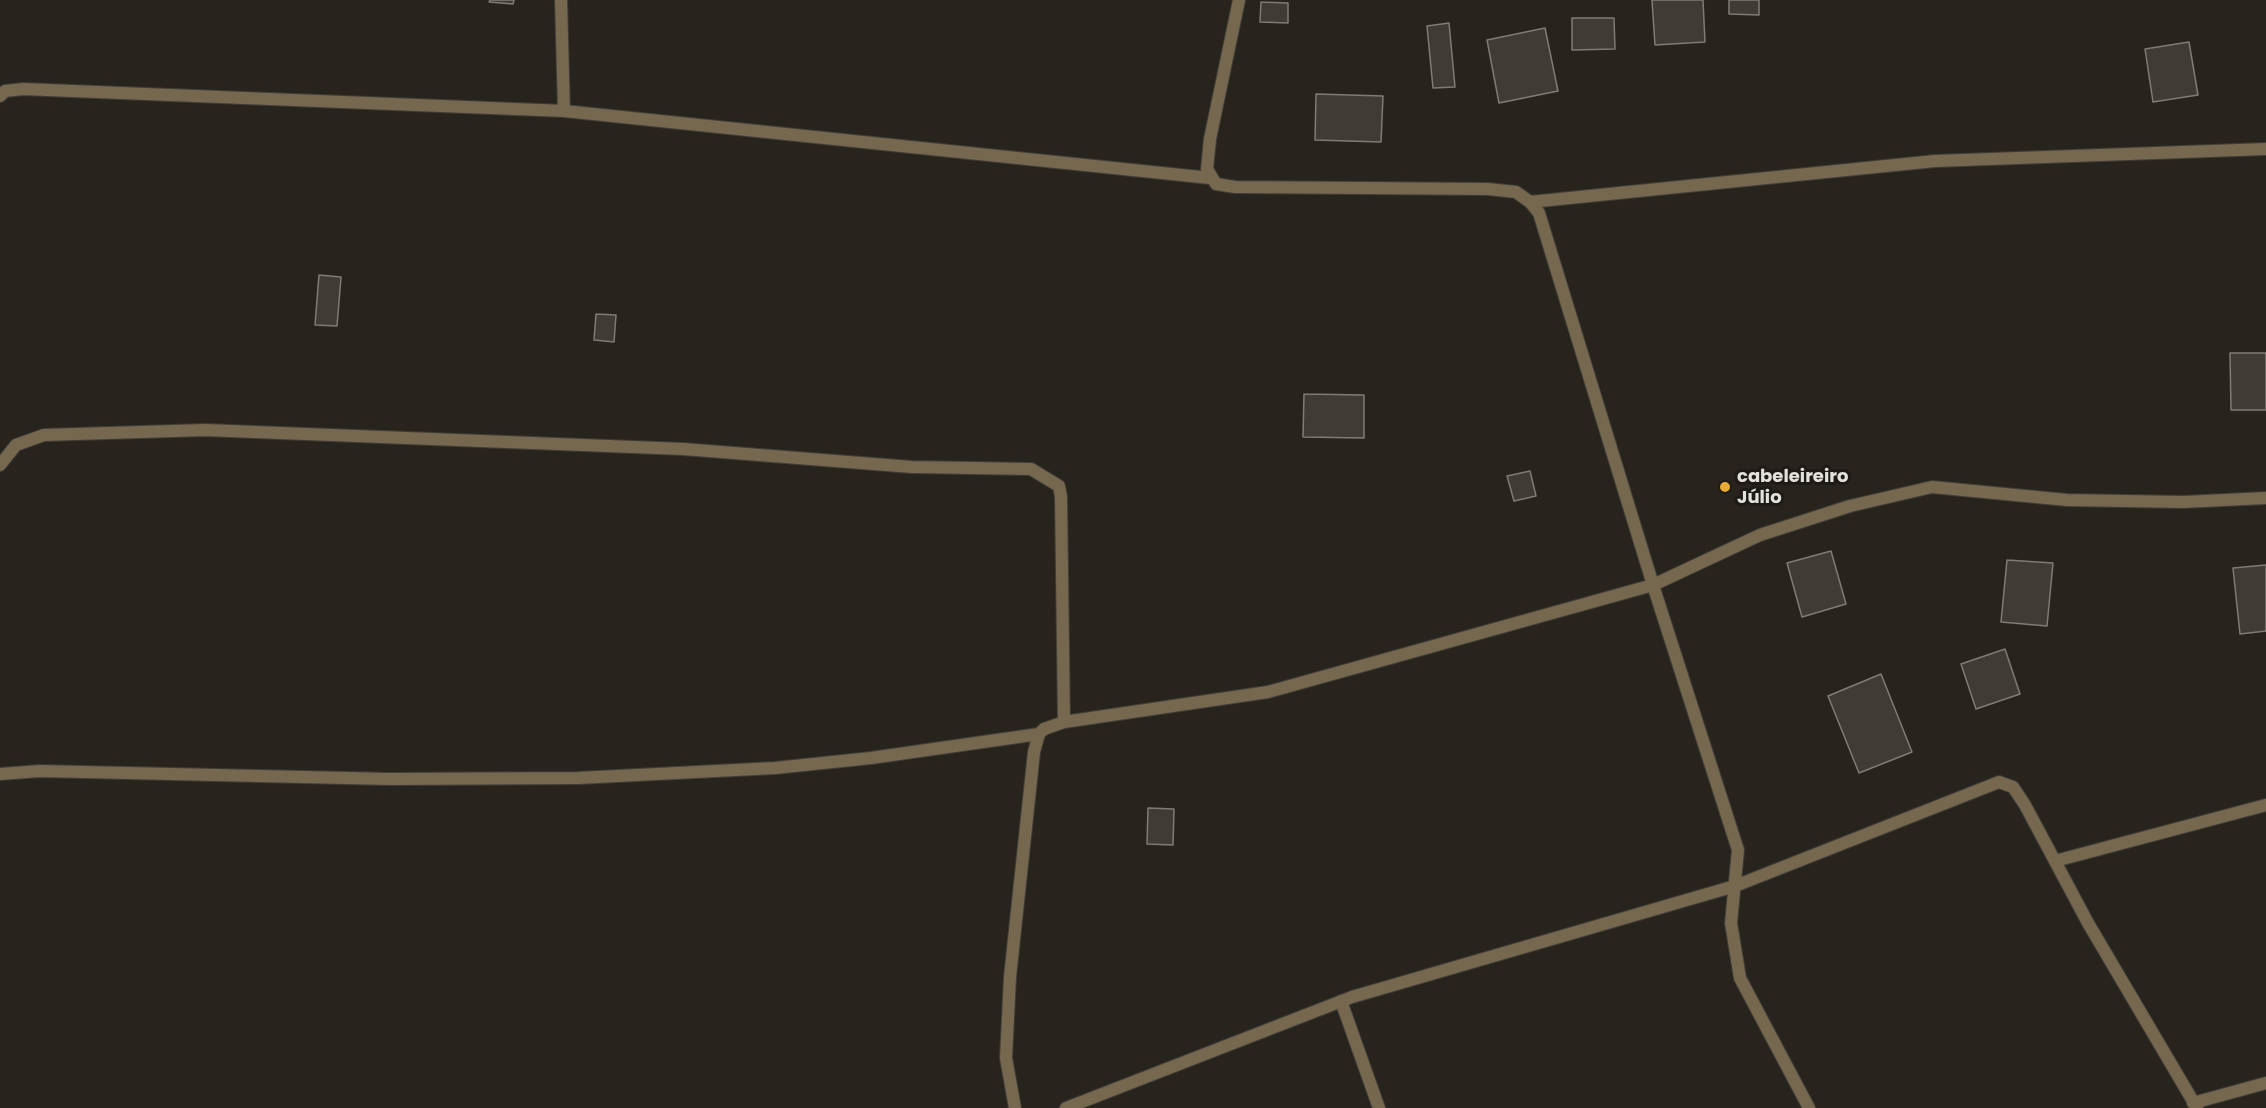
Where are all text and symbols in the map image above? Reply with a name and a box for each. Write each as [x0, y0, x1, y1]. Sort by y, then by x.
place label: cabeleireiro Júlio [1737, 466, 1848, 508]
marker: cabeleireiro Júlio [1718, 480, 1732, 494]

